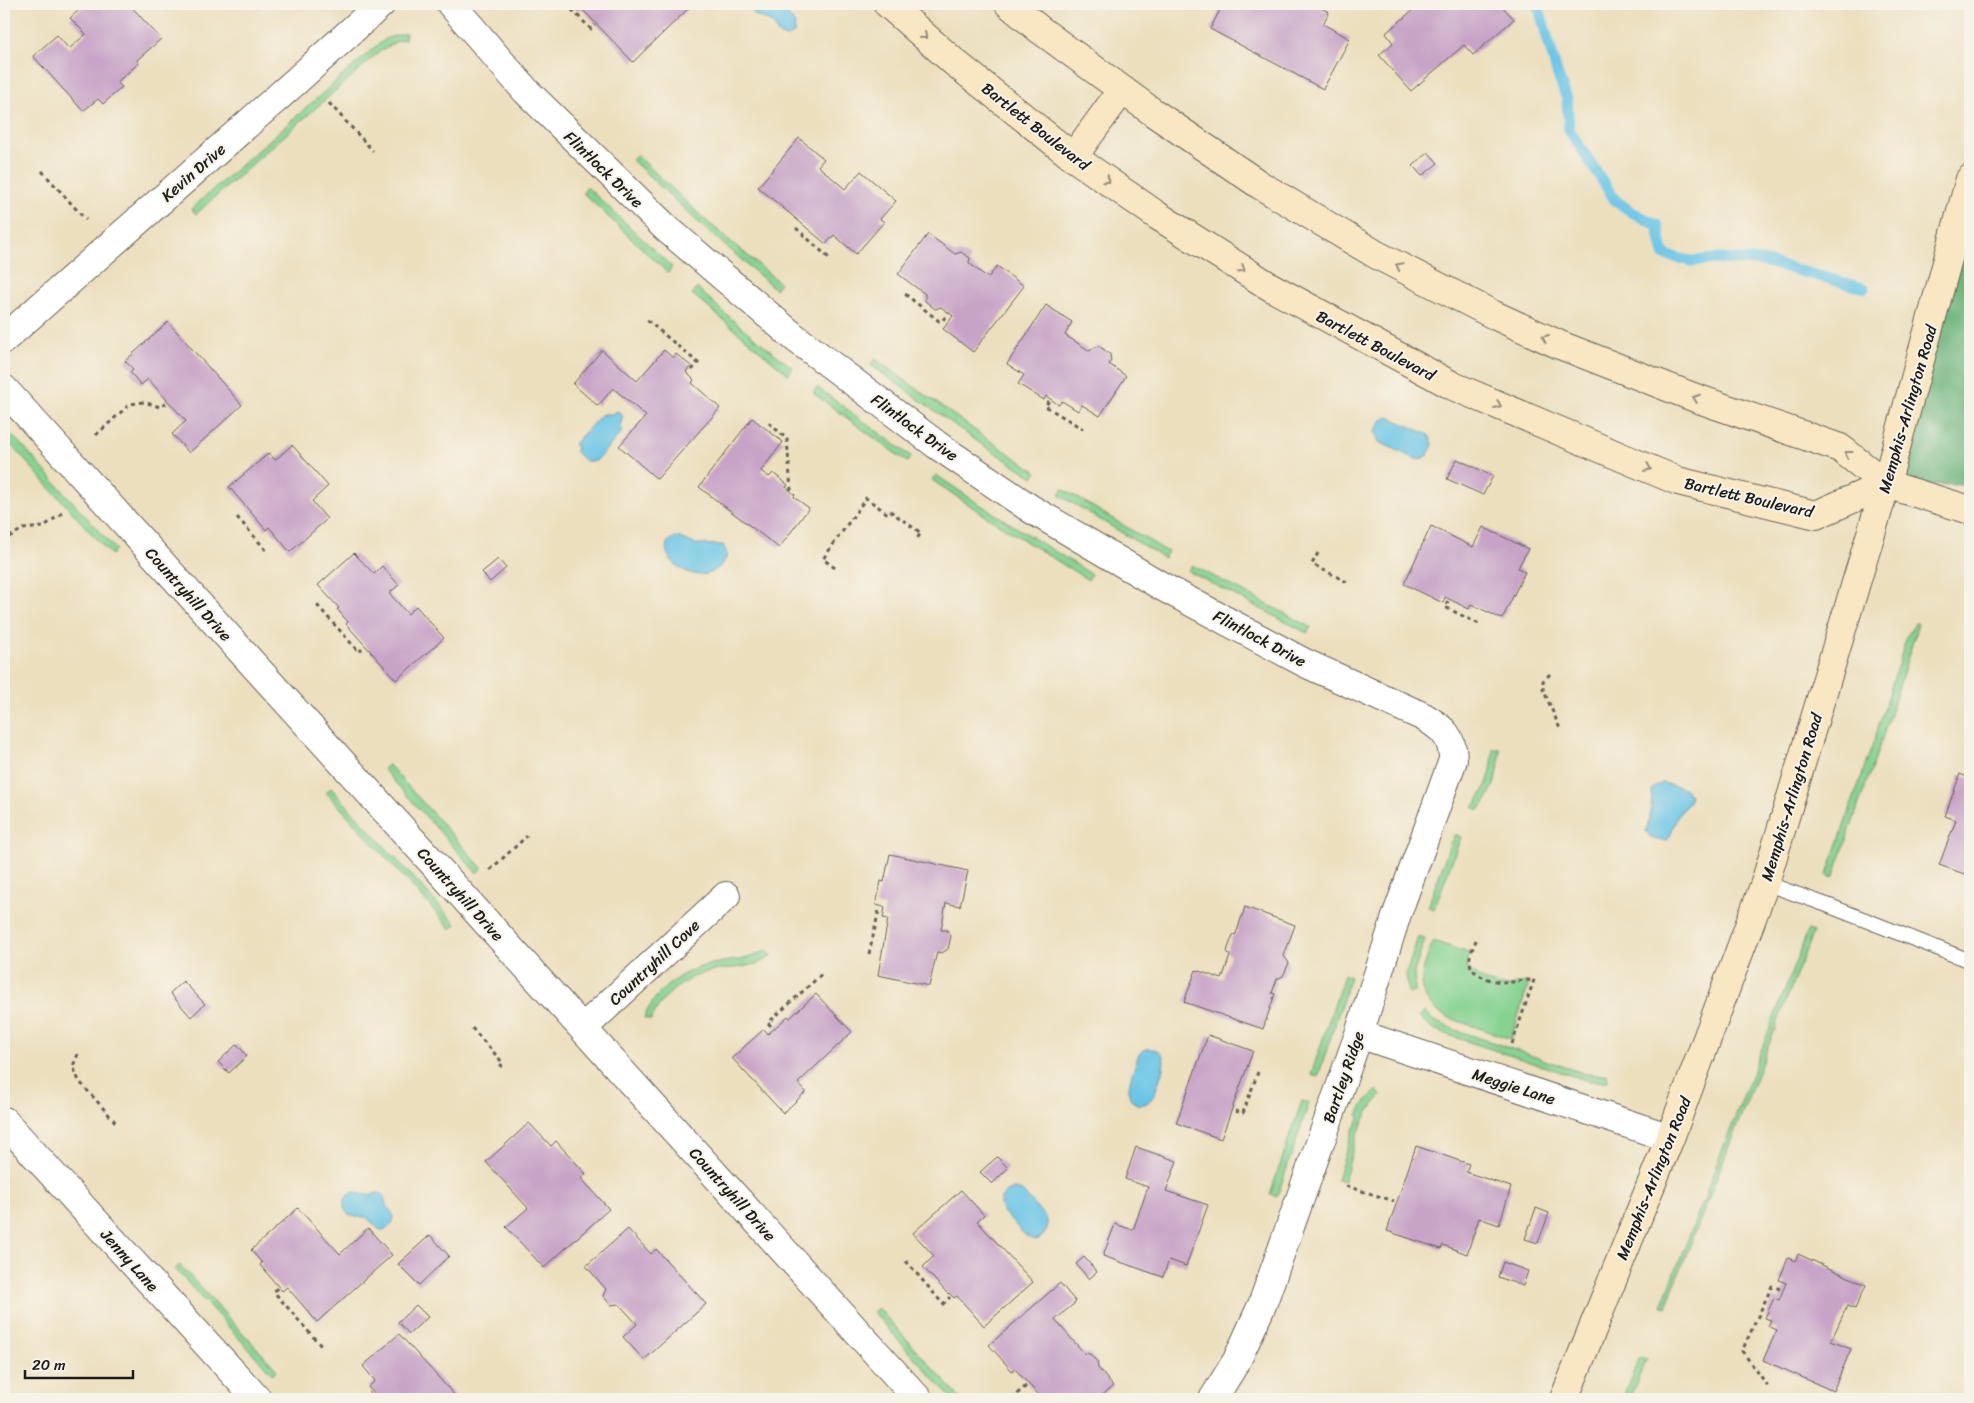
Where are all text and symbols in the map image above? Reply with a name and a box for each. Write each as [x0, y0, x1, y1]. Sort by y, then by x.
one-way arrow [919, 30, 928, 39]
street label: Bartlett Boulevard [975, 74, 1098, 179]
street label: Flintlock Drive [557, 123, 651, 215]
street label: Kevin Drive [154, 136, 233, 209]
one-way arrow [1101, 174, 1110, 183]
one-way arrow [1395, 262, 1404, 272]
one-way arrow [1237, 263, 1246, 273]
street label: Bartlett Boulevard [1311, 302, 1442, 390]
street label: Memphis-Arlington Road [1870, 320, 1946, 497]
one-way arrow [1541, 333, 1550, 344]
street label: Flintlock Drive [865, 386, 965, 469]
one-way arrow [1692, 394, 1701, 404]
one-way arrow [1493, 399, 1502, 410]
one-way arrow [1844, 451, 1854, 460]
one-way arrow [1643, 462, 1652, 473]
street label: Bartlett Boulevard [1681, 469, 1818, 527]
street label: Countryhill Drive [138, 540, 239, 648]
street label: Flintlock Drive [1208, 602, 1312, 675]
street label: Memphis-Arlington Road [1752, 708, 1831, 885]
street label: Countryhill Drive [410, 840, 511, 948]
street label: Countryhill Cove [602, 912, 707, 1013]
street label: Bartley Ridge [1314, 1027, 1373, 1127]
street label: Meggie Lane [1468, 1059, 1559, 1114]
street label: Memphis-Arlington Road [1607, 1091, 1700, 1264]
street label: Countryhill Drive [682, 1140, 783, 1248]
street label: Jenny Lane [92, 1221, 166, 1299]
scale bar [25, 1348, 132, 1380]
text: 20 m [32, 1352, 66, 1378]

